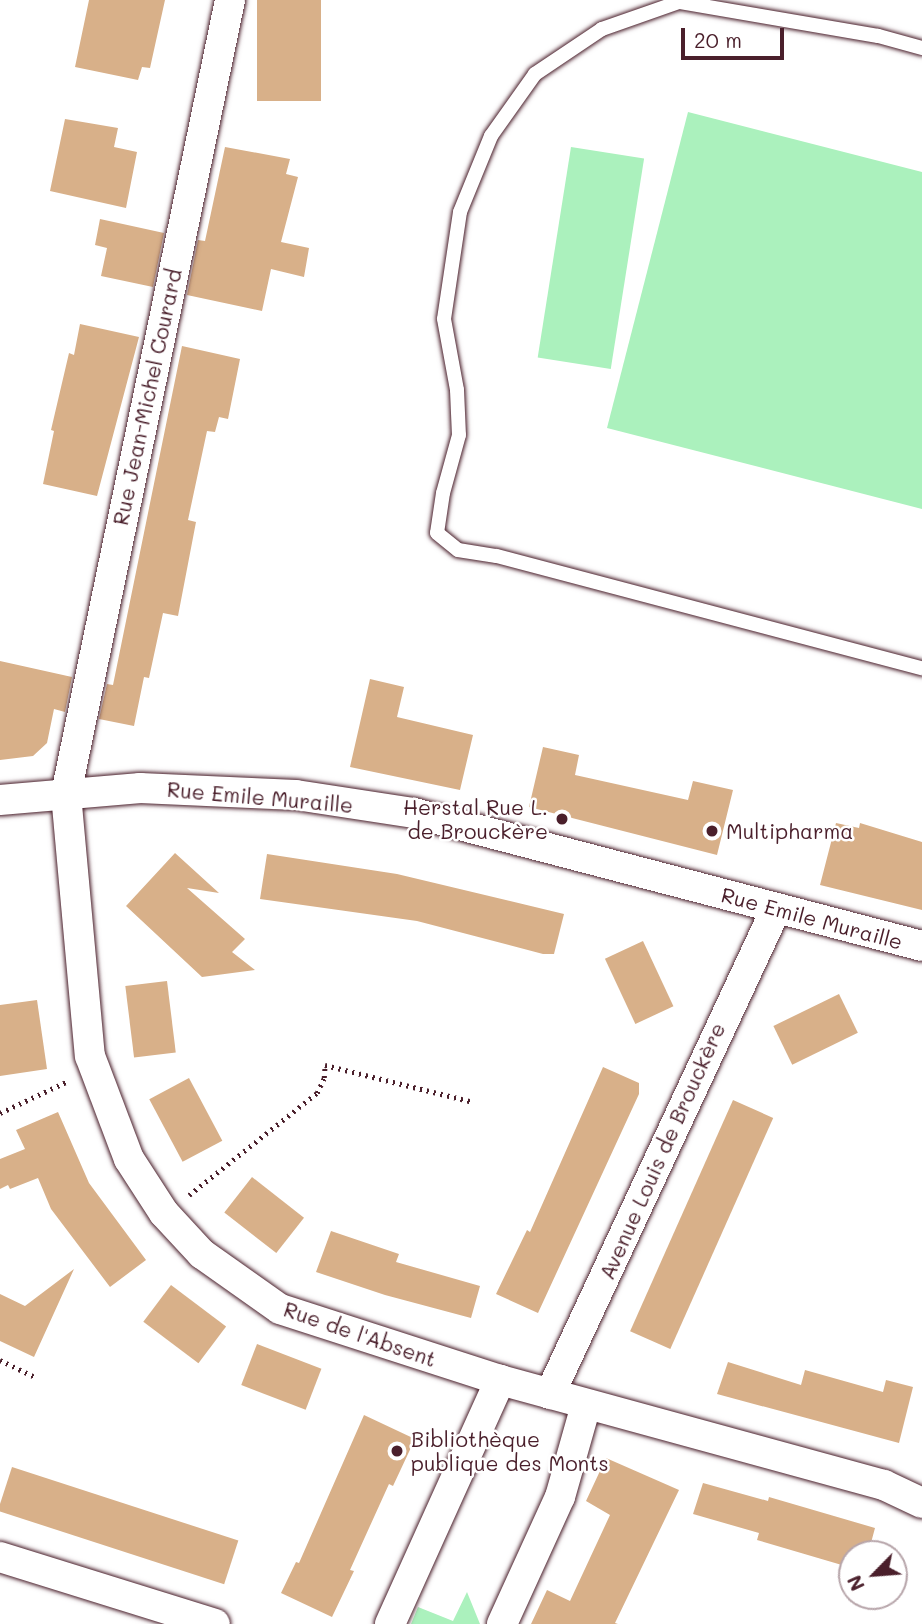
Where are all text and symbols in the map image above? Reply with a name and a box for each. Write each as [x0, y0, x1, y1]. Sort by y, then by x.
scale bar [684, 14, 787, 58]
text: 20 m [694, 26, 742, 53]
street label: Rue Jean-Michel Courard [107, 266, 187, 528]
street label: Rue Emile Muraille [166, 776, 354, 818]
place label: Herstal Rue L. de Brouckère [403, 794, 548, 844]
marker: Herstal Rue L. de Brouckère [554, 811, 570, 827]
place label: Multipharma [726, 818, 853, 844]
marker: Multipharma [704, 823, 720, 839]
street label: Rue Emile Muraille [719, 882, 905, 954]
street label: Avenue Louis de Brouckère [594, 1019, 730, 1283]
street label: Rue de l'Absent [280, 1296, 440, 1372]
place label: Bibliothèque publique des Monts [411, 1426, 609, 1476]
marker: Bibliothèque publique des Monts [389, 1443, 405, 1459]
north arrow [838, 1540, 908, 1610]
text: N [841, 1571, 870, 1595]

